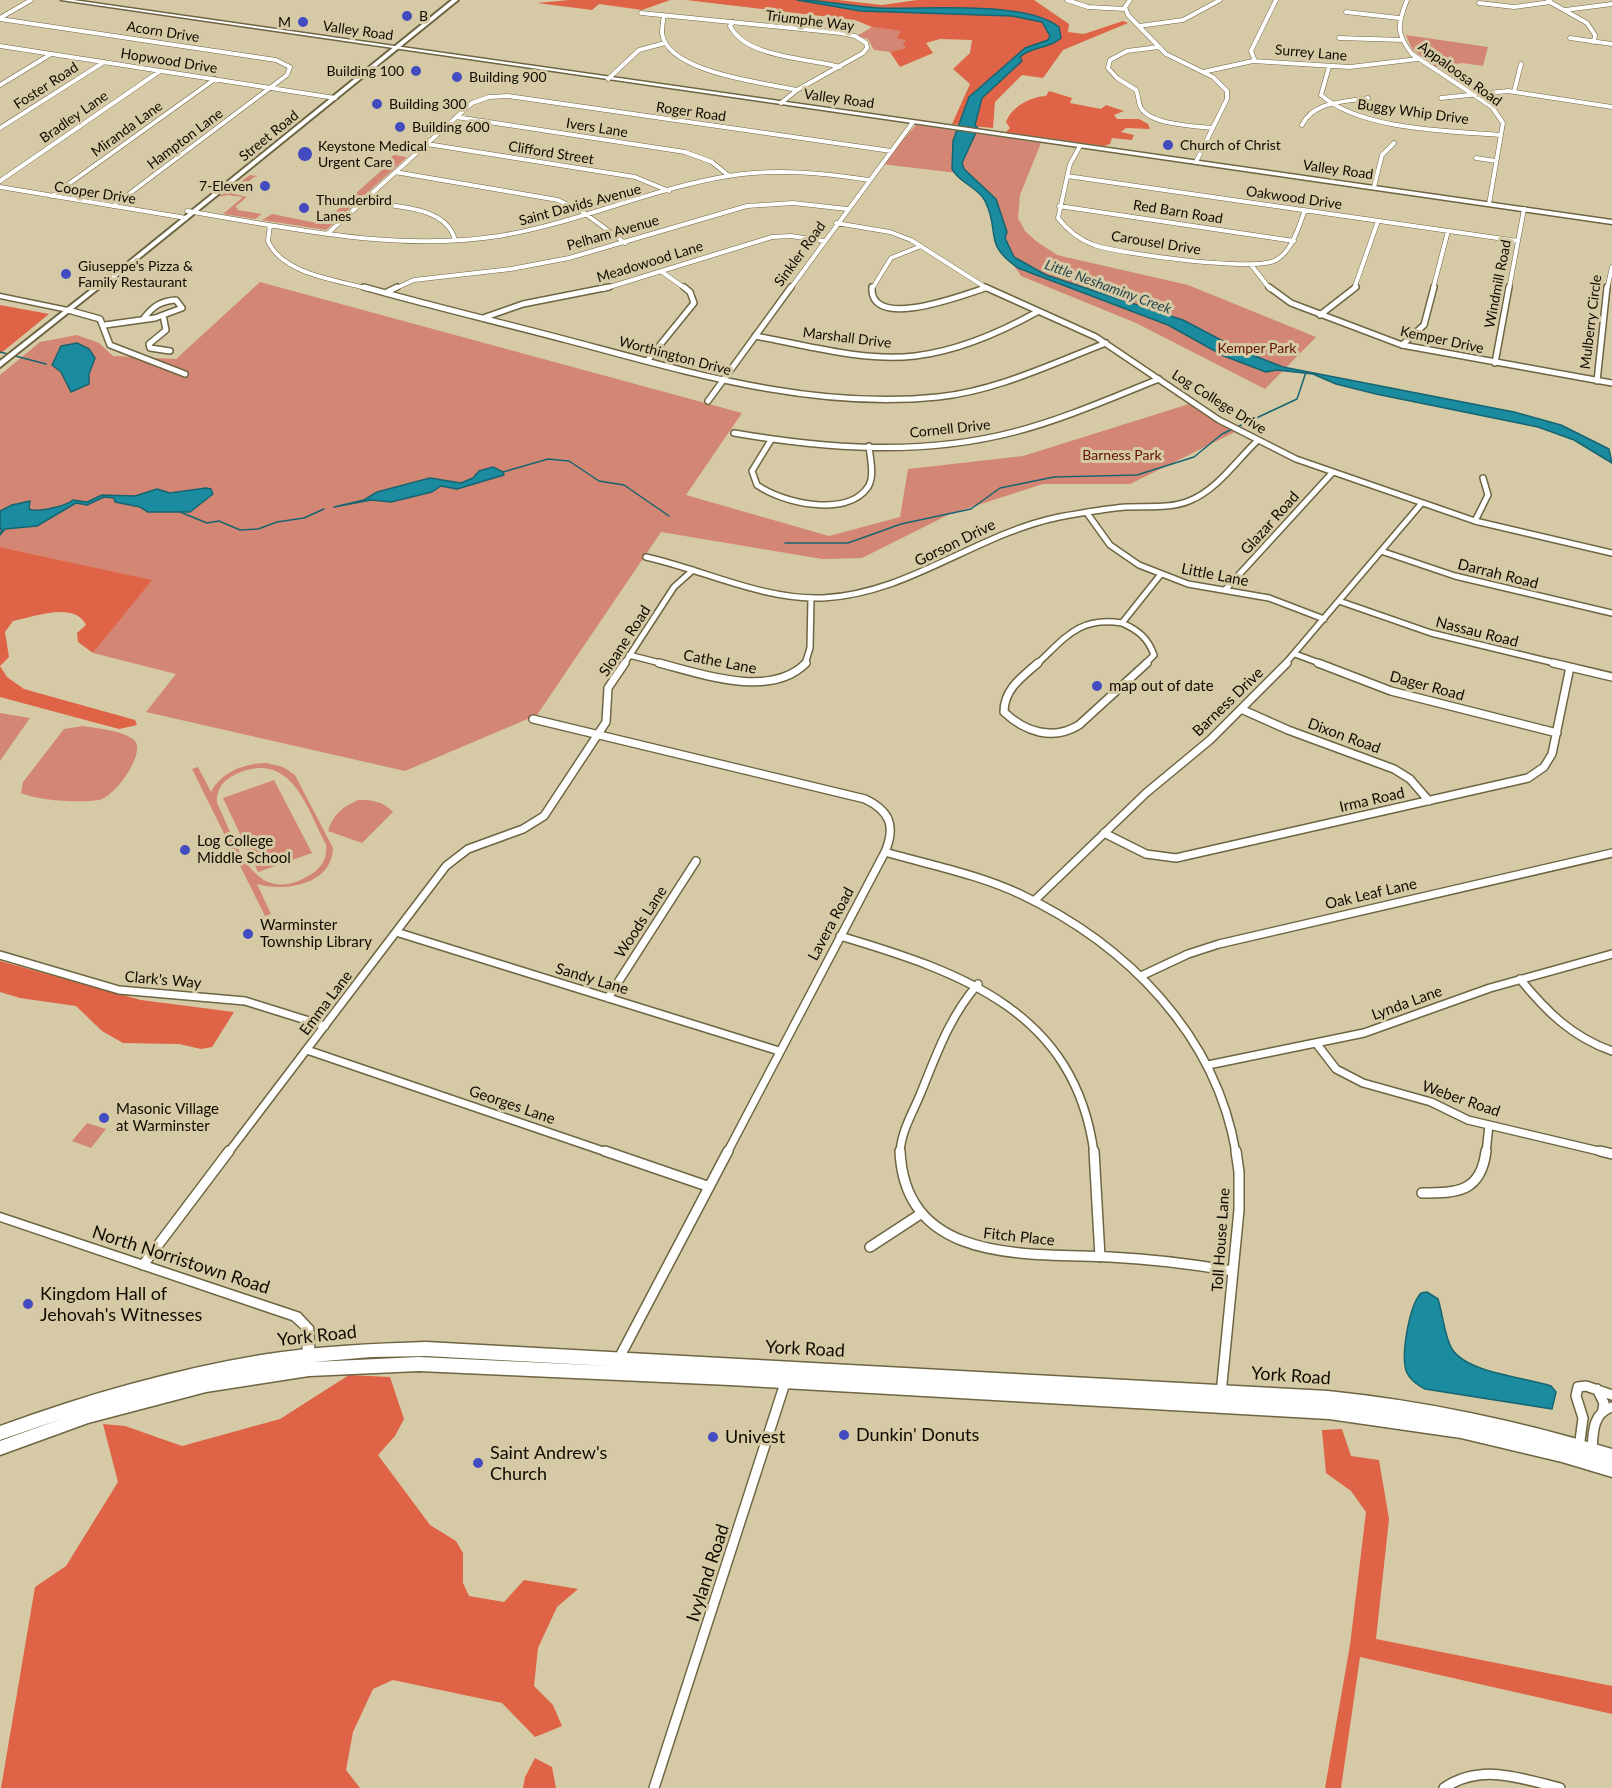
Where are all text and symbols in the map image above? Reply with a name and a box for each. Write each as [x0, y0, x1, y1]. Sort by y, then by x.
street label: Triumphe Way [765, 7, 855, 35]
place label: B [419, 8, 428, 24]
marker: B [400, 9, 414, 23]
place label: M [278, 14, 291, 30]
marker: M [296, 15, 310, 29]
street label: Acorn Drive [125, 18, 201, 46]
street label: Valley Road [322, 18, 394, 44]
street label: Appaloosa Road [1415, 38, 1505, 110]
street label: Surrey Lane [1274, 41, 1348, 65]
street label: Hopwood Drive [119, 45, 219, 77]
street label: Foster Road [11, 59, 81, 113]
place label: Building 100 [326, 63, 404, 79]
marker: Building 100 [409, 64, 423, 78]
place label: Building 900 [469, 69, 547, 85]
marker: Building 900 [450, 70, 464, 84]
street label: Valley Road [803, 86, 875, 112]
street label: Bradley Lane [37, 87, 111, 147]
place label: Building 300 [389, 96, 467, 112]
street label: Buggy Whip Drive [1356, 96, 1470, 128]
marker: Building 300 [370, 97, 384, 111]
street label: Miranda Lane [88, 98, 166, 160]
street label: Roger Road [655, 99, 727, 125]
street label: Hampton Lane [144, 105, 226, 173]
street label: Street Road [236, 107, 302, 165]
street label: Ivers Lane [565, 115, 629, 141]
place label: Building 600 [412, 119, 490, 135]
marker: Building 600 [393, 120, 407, 134]
place label: Church of Christ [1180, 137, 1281, 153]
place label: Keystone Medical Urgent Care [318, 138, 427, 170]
street label: Clifford Street [507, 138, 595, 168]
marker: Church of Christ [1161, 138, 1175, 152]
marker: Keystone Medical Urgent Care [296, 145, 314, 163]
street label: Valley Road [1302, 157, 1374, 183]
street label: Cooper Drive [53, 178, 137, 208]
place label: 7-Eleven [199, 178, 253, 194]
marker: 7-Eleven [258, 179, 272, 193]
street label: Saint Davids Avenue [517, 181, 643, 229]
street label: Oakwood Drive [1245, 183, 1343, 213]
place label: Thunderbird Lanes [316, 192, 392, 225]
street label: Red Barn Road [1132, 197, 1224, 227]
marker: Thunderbird Lanes [297, 201, 311, 215]
street label: Pelham Avenue [565, 212, 661, 254]
street label: Sinkler Road [771, 218, 829, 290]
street label: Carousel Drive [1110, 228, 1202, 258]
street label: Meadowood Lane [595, 238, 705, 286]
street label: Windmill Road [1481, 238, 1515, 330]
water label: Little Neshaminy Creek [1042, 256, 1174, 318]
place label: Giuseppe's Pizza & Family Restaurant [78, 258, 193, 290]
marker: Giuseppe's Pizza & Family Restaurant [59, 267, 73, 281]
street label: Mulberry Circle [1577, 274, 1605, 370]
street label: Kemper Drive [1399, 323, 1485, 357]
street label: Marshall Drive [802, 324, 892, 352]
street label: Worthington Drive [617, 333, 733, 379]
park label: Kemper Park [1218, 340, 1296, 356]
street label: Log College Drive [1169, 366, 1269, 438]
street label: Cornell Drive [909, 416, 991, 442]
park label: Barness Park [1082, 447, 1162, 463]
street label: Glazar Road [1237, 488, 1303, 558]
street label: Gorson Drive [912, 516, 998, 570]
street label: Darrah Road [1456, 555, 1540, 593]
street label: Little Lane [1180, 560, 1250, 590]
street label: Sloane Road [595, 602, 655, 680]
street label: Nassau Road [1434, 613, 1520, 651]
street label: Cathe Lane [682, 646, 758, 678]
street label: Barness Drive [1189, 664, 1267, 740]
street label: Dager Road [1388, 667, 1466, 705]
place label: map out of date [1109, 677, 1214, 695]
marker: map out of date [1090, 679, 1104, 693]
street label: Dixon Road [1305, 715, 1383, 757]
street label: Irma Road [1338, 784, 1406, 816]
place label: Log College Middle School [197, 832, 291, 867]
marker: Log College Middle School [178, 843, 192, 857]
street label: Oak Leaf Lane [1323, 875, 1419, 913]
street label: Woods Lane [611, 883, 671, 961]
street label: Lavera Road [804, 884, 858, 964]
place label: Warminster Township Library [260, 916, 372, 951]
marker: Warminster Township Library [241, 927, 255, 941]
street label: Sandy Lane [553, 959, 631, 999]
street label: Emma Lane [296, 967, 356, 1039]
street label: Clark's Way [124, 968, 202, 992]
street label: Lynda Lane [1369, 982, 1445, 1024]
street label: Weber Road [1420, 1077, 1502, 1121]
street label: Georges Lane [467, 1082, 557, 1128]
place label: Masonic Village at Warminster [116, 1100, 219, 1135]
marker: Masonic Village at Warminster [97, 1111, 111, 1125]
street label: Toll House Lane [1208, 1187, 1234, 1293]
street label: North Norristown Road [89, 1221, 273, 1299]
street label: Fitch Place [982, 1224, 1056, 1250]
place label: Kingdom Hall of Jehovah's Witnesses [40, 1283, 202, 1326]
marker: Kingdom Hall of Jehovah's Witnesses [21, 1297, 35, 1311]
street label: York Road [276, 1321, 358, 1351]
street label: York Road [765, 1336, 845, 1362]
street label: York Road [1250, 1362, 1332, 1390]
place label: Dunkin' Donuts [856, 1424, 979, 1446]
place label: Univest [725, 1426, 785, 1448]
marker: Dunkin' Donuts [837, 1428, 851, 1442]
marker: Univest [706, 1430, 720, 1444]
place label: Saint Andrew's Church [490, 1442, 607, 1484]
marker: Saint Andrew's Church [471, 1456, 485, 1470]
street label: Ivyland Road [682, 1522, 734, 1624]

